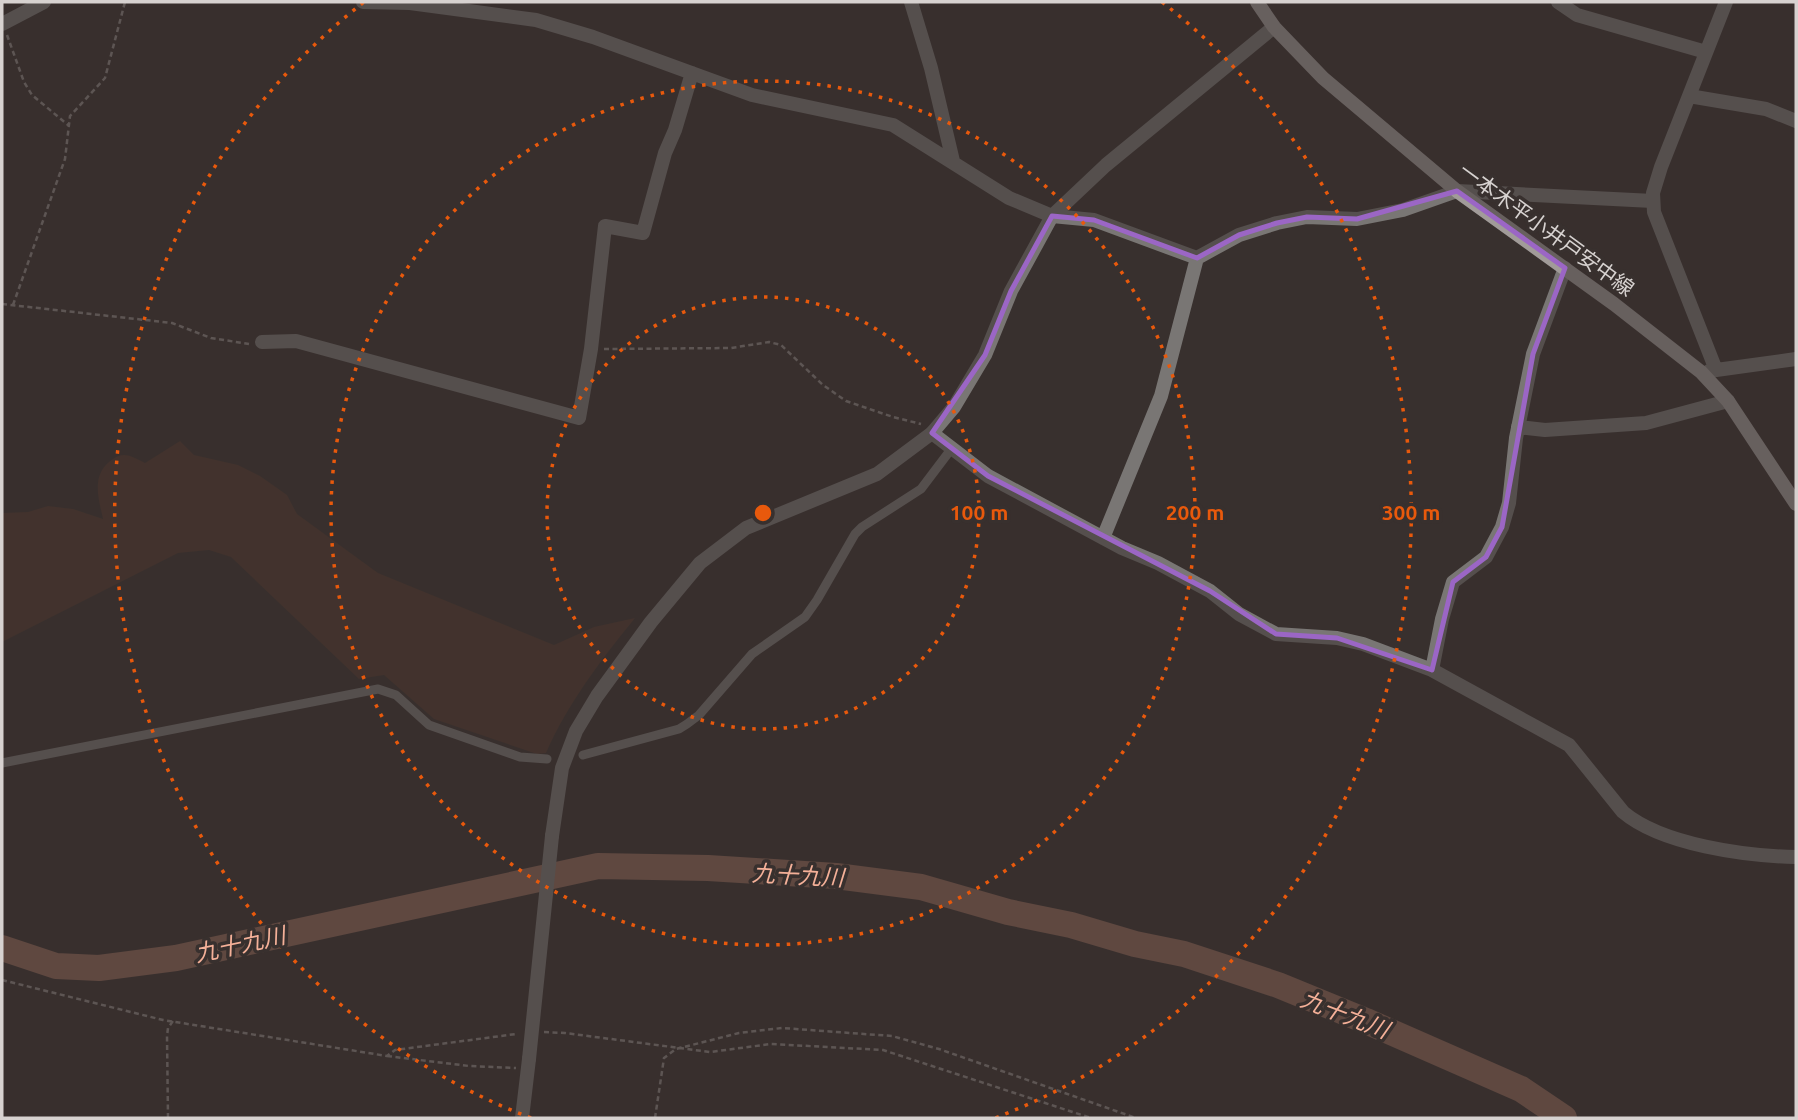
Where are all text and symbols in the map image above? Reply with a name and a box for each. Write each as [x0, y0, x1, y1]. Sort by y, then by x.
street label: 一本木平小井戸安中線 [1455, 158, 1639, 300]
text: 100 m [950, 500, 1008, 524]
text: 200 m [1166, 500, 1224, 524]
text: 300 m [1382, 500, 1440, 524]
centre of rings [751, 501, 775, 525]
water label: 九十九川 [751, 860, 848, 890]
water label: 九十九川 [192, 922, 291, 966]
water label: 九十九川 [1298, 986, 1395, 1043]

